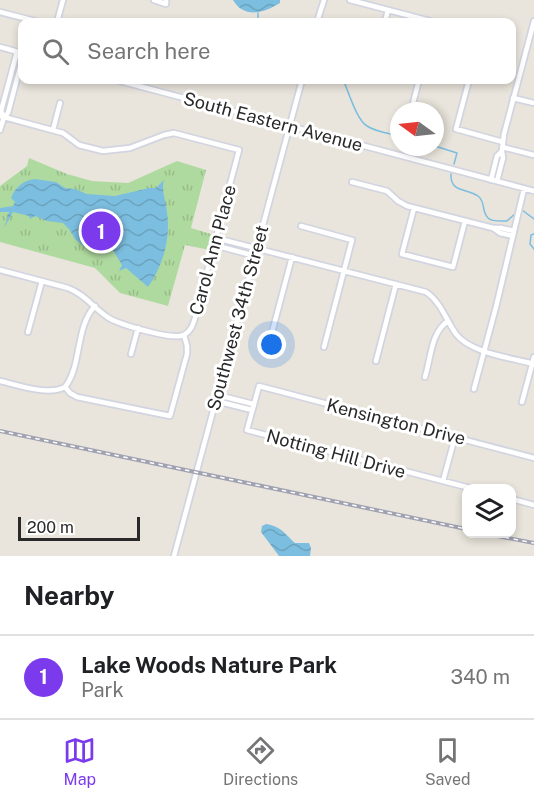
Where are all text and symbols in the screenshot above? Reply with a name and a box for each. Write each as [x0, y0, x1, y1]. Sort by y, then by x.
search box [18, 18, 516, 84]
icon: search [39, 35, 72, 68]
text: Search here [87, 38, 211, 64]
street label: South Eastern Avenue [181, 87, 365, 156]
north arrow [390, 102, 444, 156]
street label: Carol Ann Place [185, 183, 240, 317]
pin: 1 [82, 208, 120, 254]
street label: Southwest 34th Street [203, 223, 272, 413]
your location [257, 330, 286, 359]
street label: Kensington Drive [325, 394, 468, 449]
street label: Notting Hill Drive [264, 425, 408, 482]
map controls [462, 484, 516, 538]
button: layers [462, 484, 516, 538]
scale bar [18, 514, 140, 542]
text: 200 m [27, 518, 74, 537]
text: Nearby [24, 580, 114, 611]
text: Lake Woods Nature Park [81, 652, 337, 678]
text: 1 [39, 665, 48, 689]
text: 340 m [450, 665, 510, 689]
text: Park [81, 678, 124, 702]
tab: Map [63, 734, 96, 789]
tab: Directions [223, 734, 298, 789]
tab: Saved [425, 734, 471, 789]

